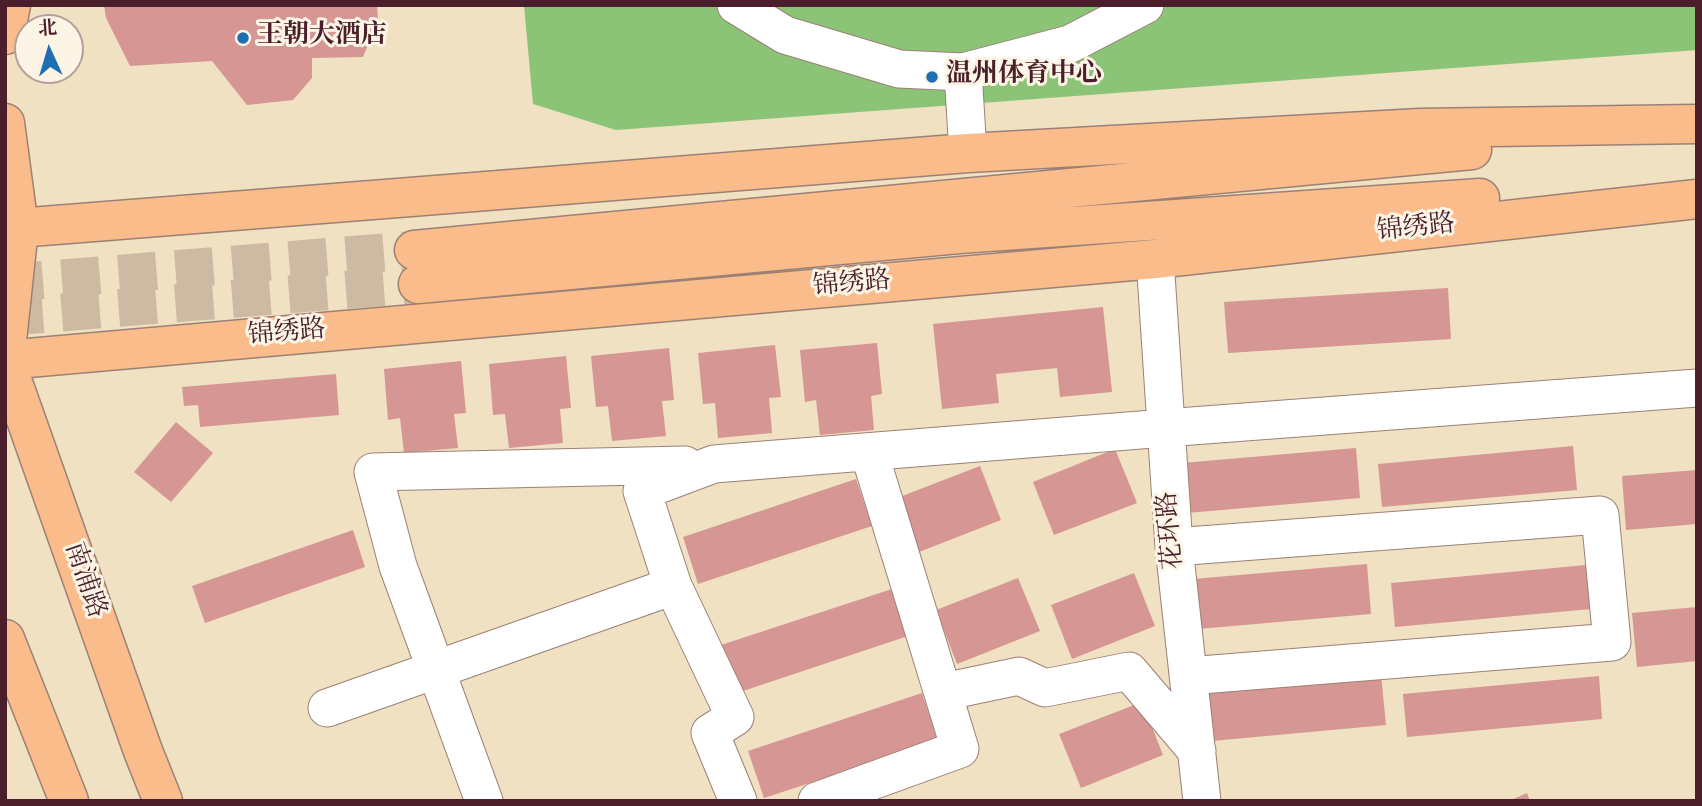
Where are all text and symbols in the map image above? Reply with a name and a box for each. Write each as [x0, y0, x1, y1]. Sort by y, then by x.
north arrow [14, 14, 84, 84]
text: 北 [37, 15, 58, 44]
place label: 王朝大酒店 [257, 22, 387, 54]
marker: 王朝大酒店 [235, 30, 251, 46]
place label: 温州体育中心 [946, 61, 1102, 93]
marker: 温州体育中心 [924, 69, 940, 85]
street label: 锦绣路 [1376, 210, 1456, 250]
street label: 锦绣路 [812, 267, 892, 305]
street label: 锦绣路 [247, 316, 327, 354]
street label: 花环路 [1154, 490, 1192, 570]
street label: 南浦路 [56, 539, 110, 623]

